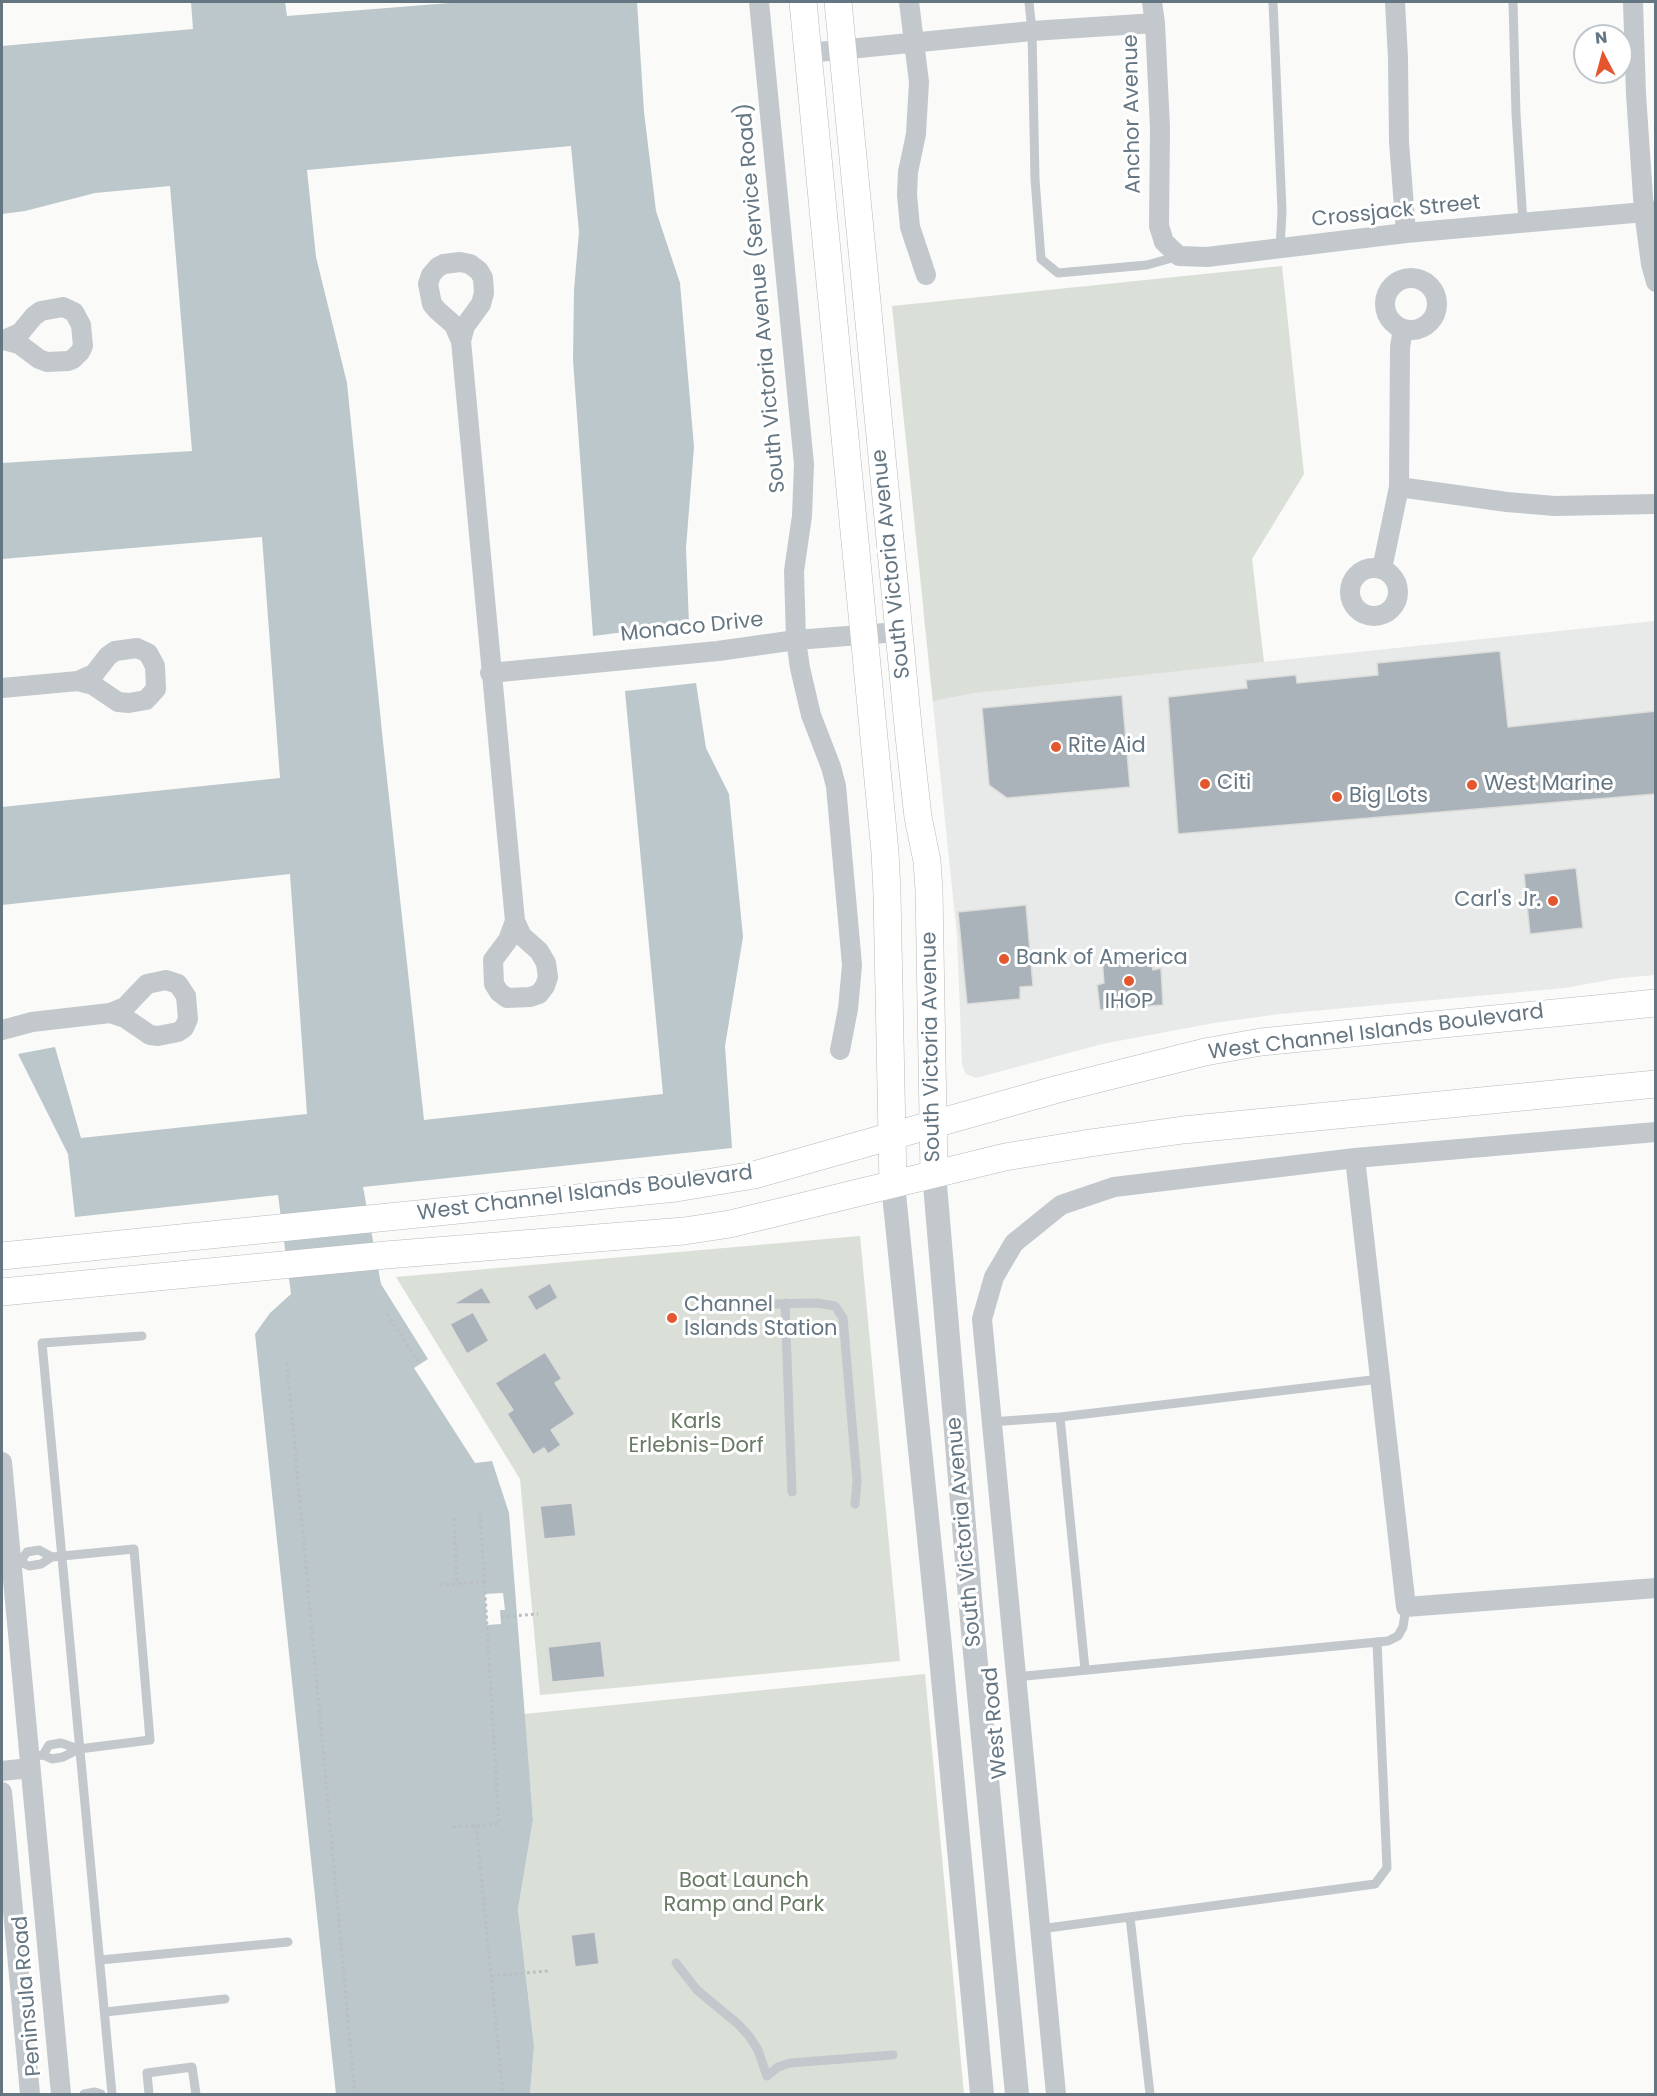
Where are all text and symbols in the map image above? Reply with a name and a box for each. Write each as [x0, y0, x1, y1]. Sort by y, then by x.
north arrow [1573, 24, 1633, 84]
text: N [1594, 26, 1608, 50]
street label: Anchor Avenue [1119, 34, 1147, 194]
street label: South Victoria Avenue (Service Road) [732, 102, 792, 494]
street label: Crossjack Street [1310, 191, 1482, 233]
street label: South Victoria Avenue [867, 448, 917, 680]
street label: Monaco Drive [619, 608, 765, 648]
place label: Rite Aid [1068, 734, 1146, 760]
marker: Rite Aid [1049, 740, 1063, 754]
place label: Citi [1217, 771, 1251, 797]
place label: West Marine [1484, 772, 1613, 798]
marker: Citi [1198, 777, 1212, 791]
marker: West Marine [1465, 778, 1479, 792]
place label: Big Lots [1349, 784, 1428, 810]
marker: Big Lots [1330, 790, 1344, 804]
place label: Carl's Jr. [1454, 888, 1541, 914]
marker: Carl's Jr. [1546, 894, 1560, 908]
street label: South Victoria Avenue [917, 931, 947, 1163]
place label: Bank of America [1016, 946, 1188, 972]
marker: Bank of America [997, 952, 1011, 966]
marker: IHOP [1122, 974, 1136, 988]
place label: IHOP [1105, 990, 1153, 1016]
street label: West Channel Islands Boulevard [1207, 1000, 1545, 1066]
street label: West Channel Islands Boulevard [416, 1161, 754, 1227]
place label: Channel Islands Station [684, 1293, 838, 1343]
marker: Channel Islands Station [665, 1311, 679, 1325]
park label: Karls Erlebnis-Dorf [628, 1410, 764, 1460]
street label: South Victoria Avenue [942, 1416, 988, 1648]
street label: West Road [979, 1666, 1013, 1780]
park label: Boat Launch Ramp and Park [664, 1869, 824, 1919]
street label: Peninsula Road [8, 1915, 48, 2077]

